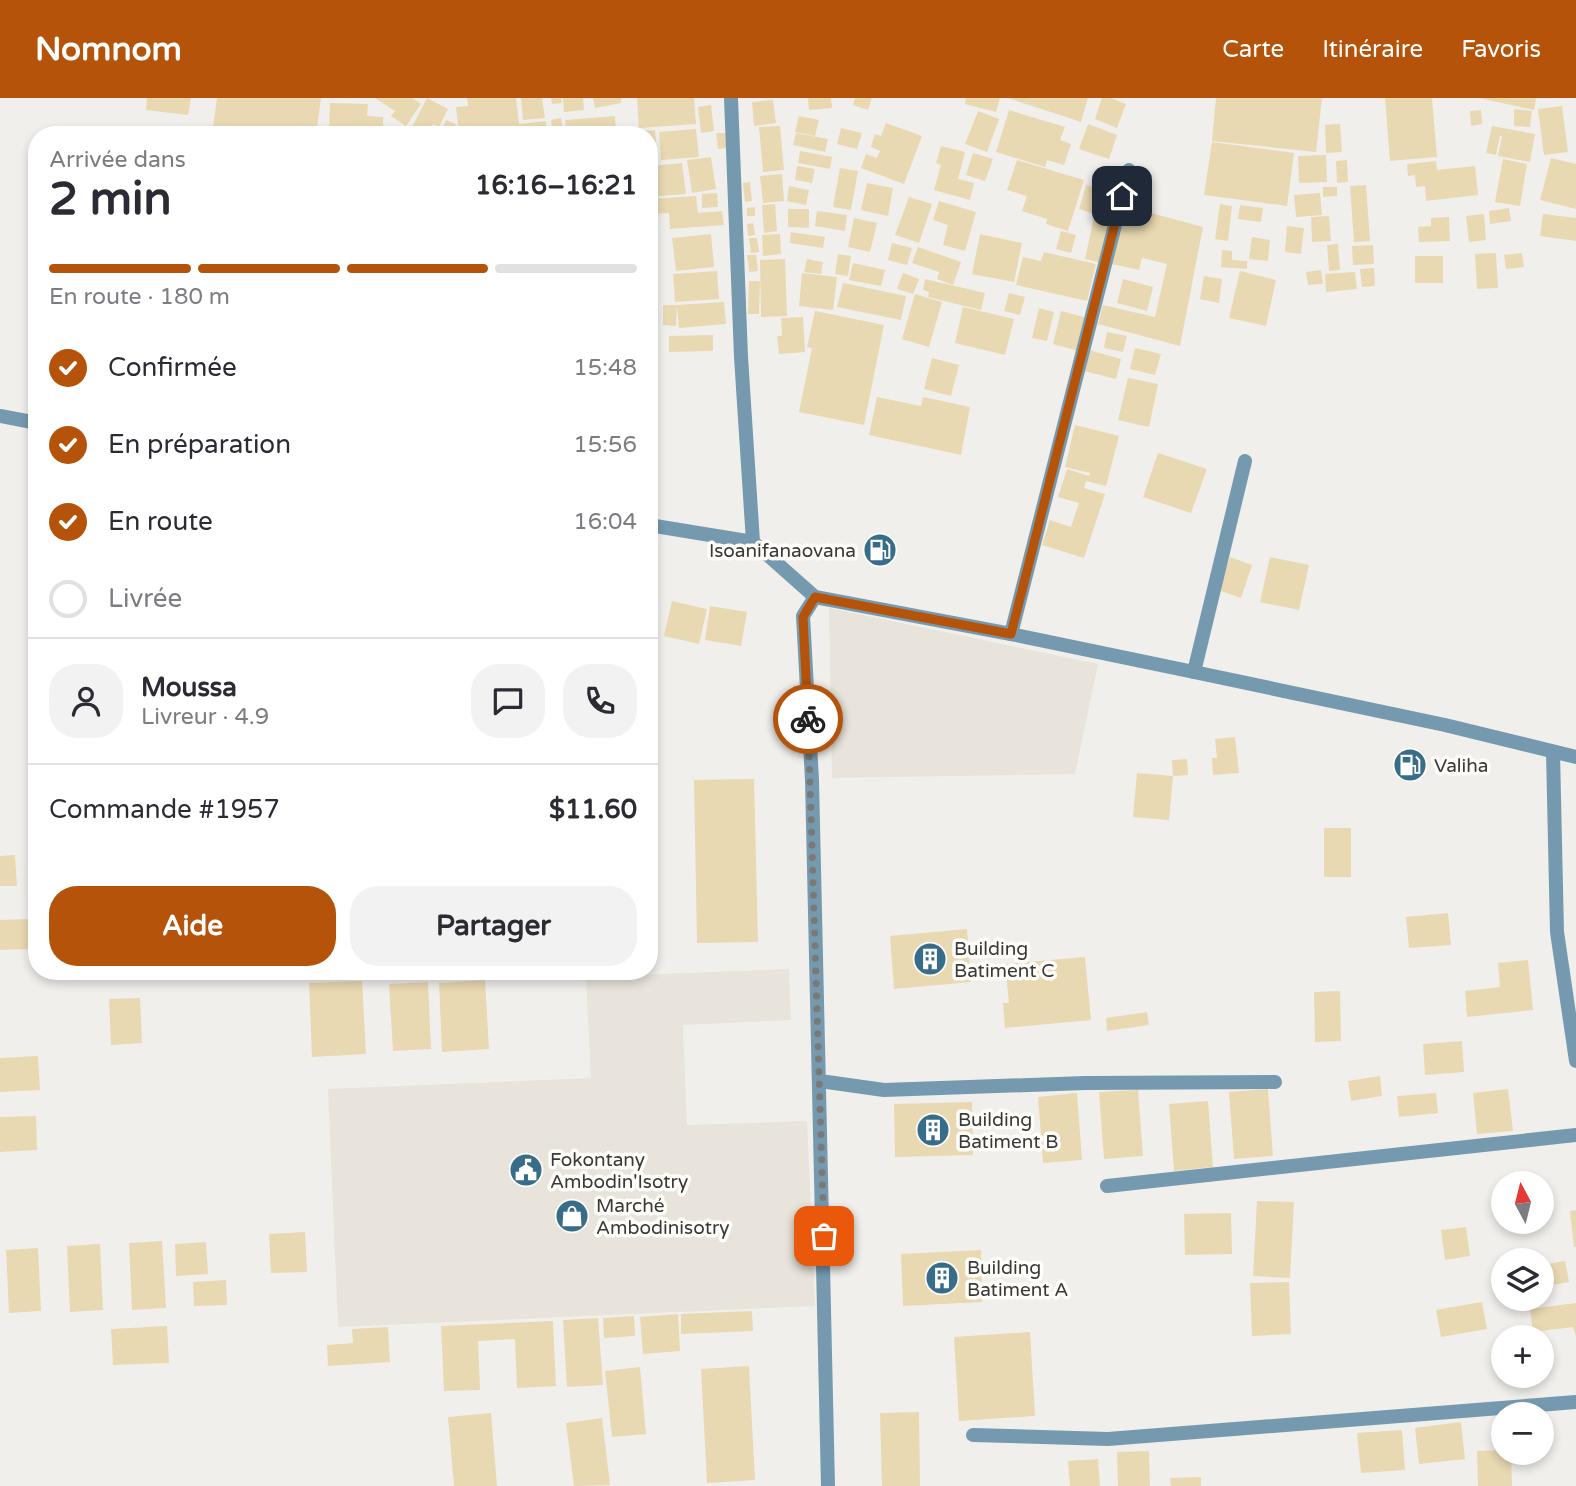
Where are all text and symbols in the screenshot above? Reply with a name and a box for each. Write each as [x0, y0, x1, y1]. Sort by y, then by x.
text: Nomnom [35, 30, 182, 69]
text: Carte [1222, 35, 1284, 64]
text: Itinéraire [1322, 35, 1423, 64]
text: Favoris [1461, 35, 1541, 64]
text: Arrivée dans [49, 146, 186, 174]
pin [1092, 166, 1152, 226]
text: 16:16–16:21 [475, 170, 637, 201]
text: 2 min [49, 172, 172, 227]
icon: home [1103, 177, 1141, 215]
text: En route · 180 m [49, 283, 230, 311]
icon: check [49, 349, 87, 387]
text: Confirmée [108, 352, 237, 383]
text: 15:48 [573, 354, 637, 382]
icon: check [49, 426, 87, 464]
text: En préparation [108, 429, 291, 460]
text: 15:56 [573, 431, 637, 459]
icon: check [49, 503, 87, 541]
text: En route [108, 506, 213, 537]
text: 16:04 [573, 508, 637, 536]
fuel station icon: Isoanifanaovana [861, 531, 899, 569]
place label: Isoanifanaovana [709, 540, 856, 562]
text: Livrée [108, 583, 182, 614]
button: person [49, 664, 123, 738]
button: chat [471, 664, 545, 738]
button: phone [563, 664, 637, 738]
text: Moussa [141, 672, 237, 703]
courier [773, 684, 843, 754]
icon: bike [789, 700, 827, 738]
text: Livreur · 4.9 [141, 703, 269, 731]
fuel station icon: Valiha [1391, 746, 1429, 784]
place label: Valiha [1434, 755, 1489, 777]
text: Commande #1957 [49, 794, 280, 825]
text: $11.60 [549, 794, 637, 825]
button: Aide [49, 886, 336, 966]
button: Partager [350, 886, 637, 966]
place label: Building Batiment C [954, 938, 1055, 982]
building icon: Building Batiment C [911, 940, 949, 978]
place label: Building Batiment B [958, 1109, 1059, 1153]
building icon: Building Batiment B [914, 1111, 952, 1149]
place label: Fokontany Ambodin'Isotry [550, 1149, 688, 1193]
public building icon: Fokontany Ambodin'Isotry [507, 1151, 545, 1189]
north arrow [1491, 1171, 1554, 1234]
map controls [1491, 1171, 1554, 1465]
place label: Marché Ambodinisotry [596, 1195, 729, 1239]
shop icon: Marché Ambodinisotry [553, 1197, 591, 1235]
pin [794, 1206, 854, 1266]
icon: bag [805, 1217, 843, 1255]
button: layers [1491, 1248, 1554, 1311]
place label: Building Batiment A [967, 1257, 1069, 1301]
building icon: Building Batiment A [923, 1259, 961, 1297]
button: + [1491, 1325, 1554, 1388]
button: − [1491, 1402, 1554, 1465]

